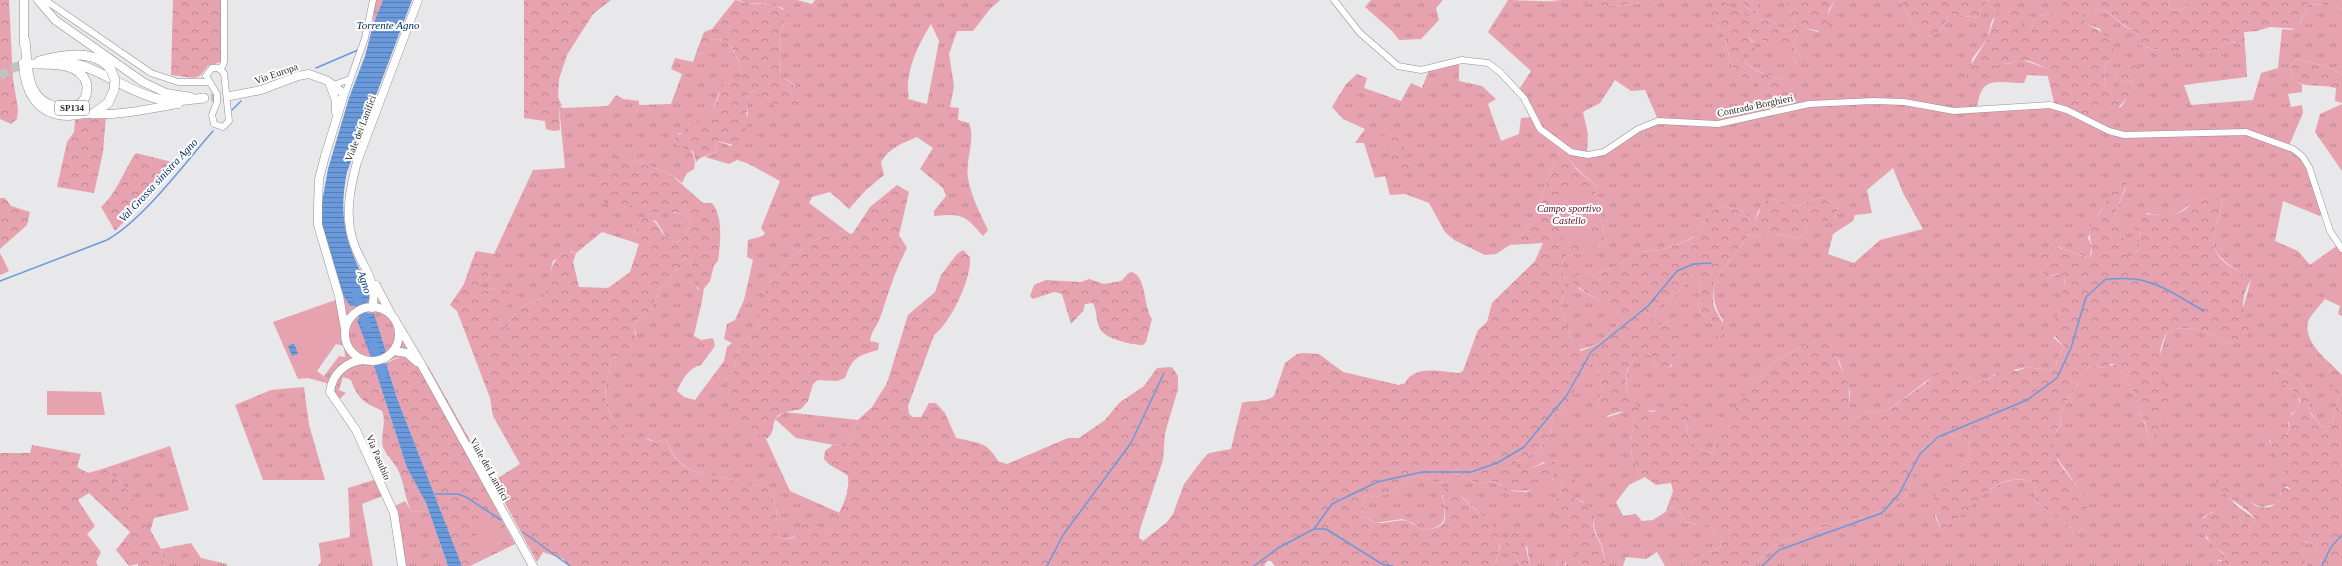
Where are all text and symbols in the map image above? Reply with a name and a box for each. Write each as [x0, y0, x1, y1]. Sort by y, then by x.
water label: Torrente Agno [357, 19, 420, 31]
street label: Via Europa [253, 61, 300, 86]
street label: Contrada Borghieri [1716, 92, 1794, 119]
street label: Viale dei Lanifici [343, 93, 378, 163]
road number: SP134 [55, 101, 89, 115]
water label: Val Grossa sinistra Agno [116, 135, 200, 224]
park label: Campo sportivo Castello [1537, 203, 1601, 226]
water label: Agno [355, 268, 374, 295]
street label: Via Pasubio [364, 433, 393, 481]
street label: Viale dei Lanifici [468, 436, 511, 503]

